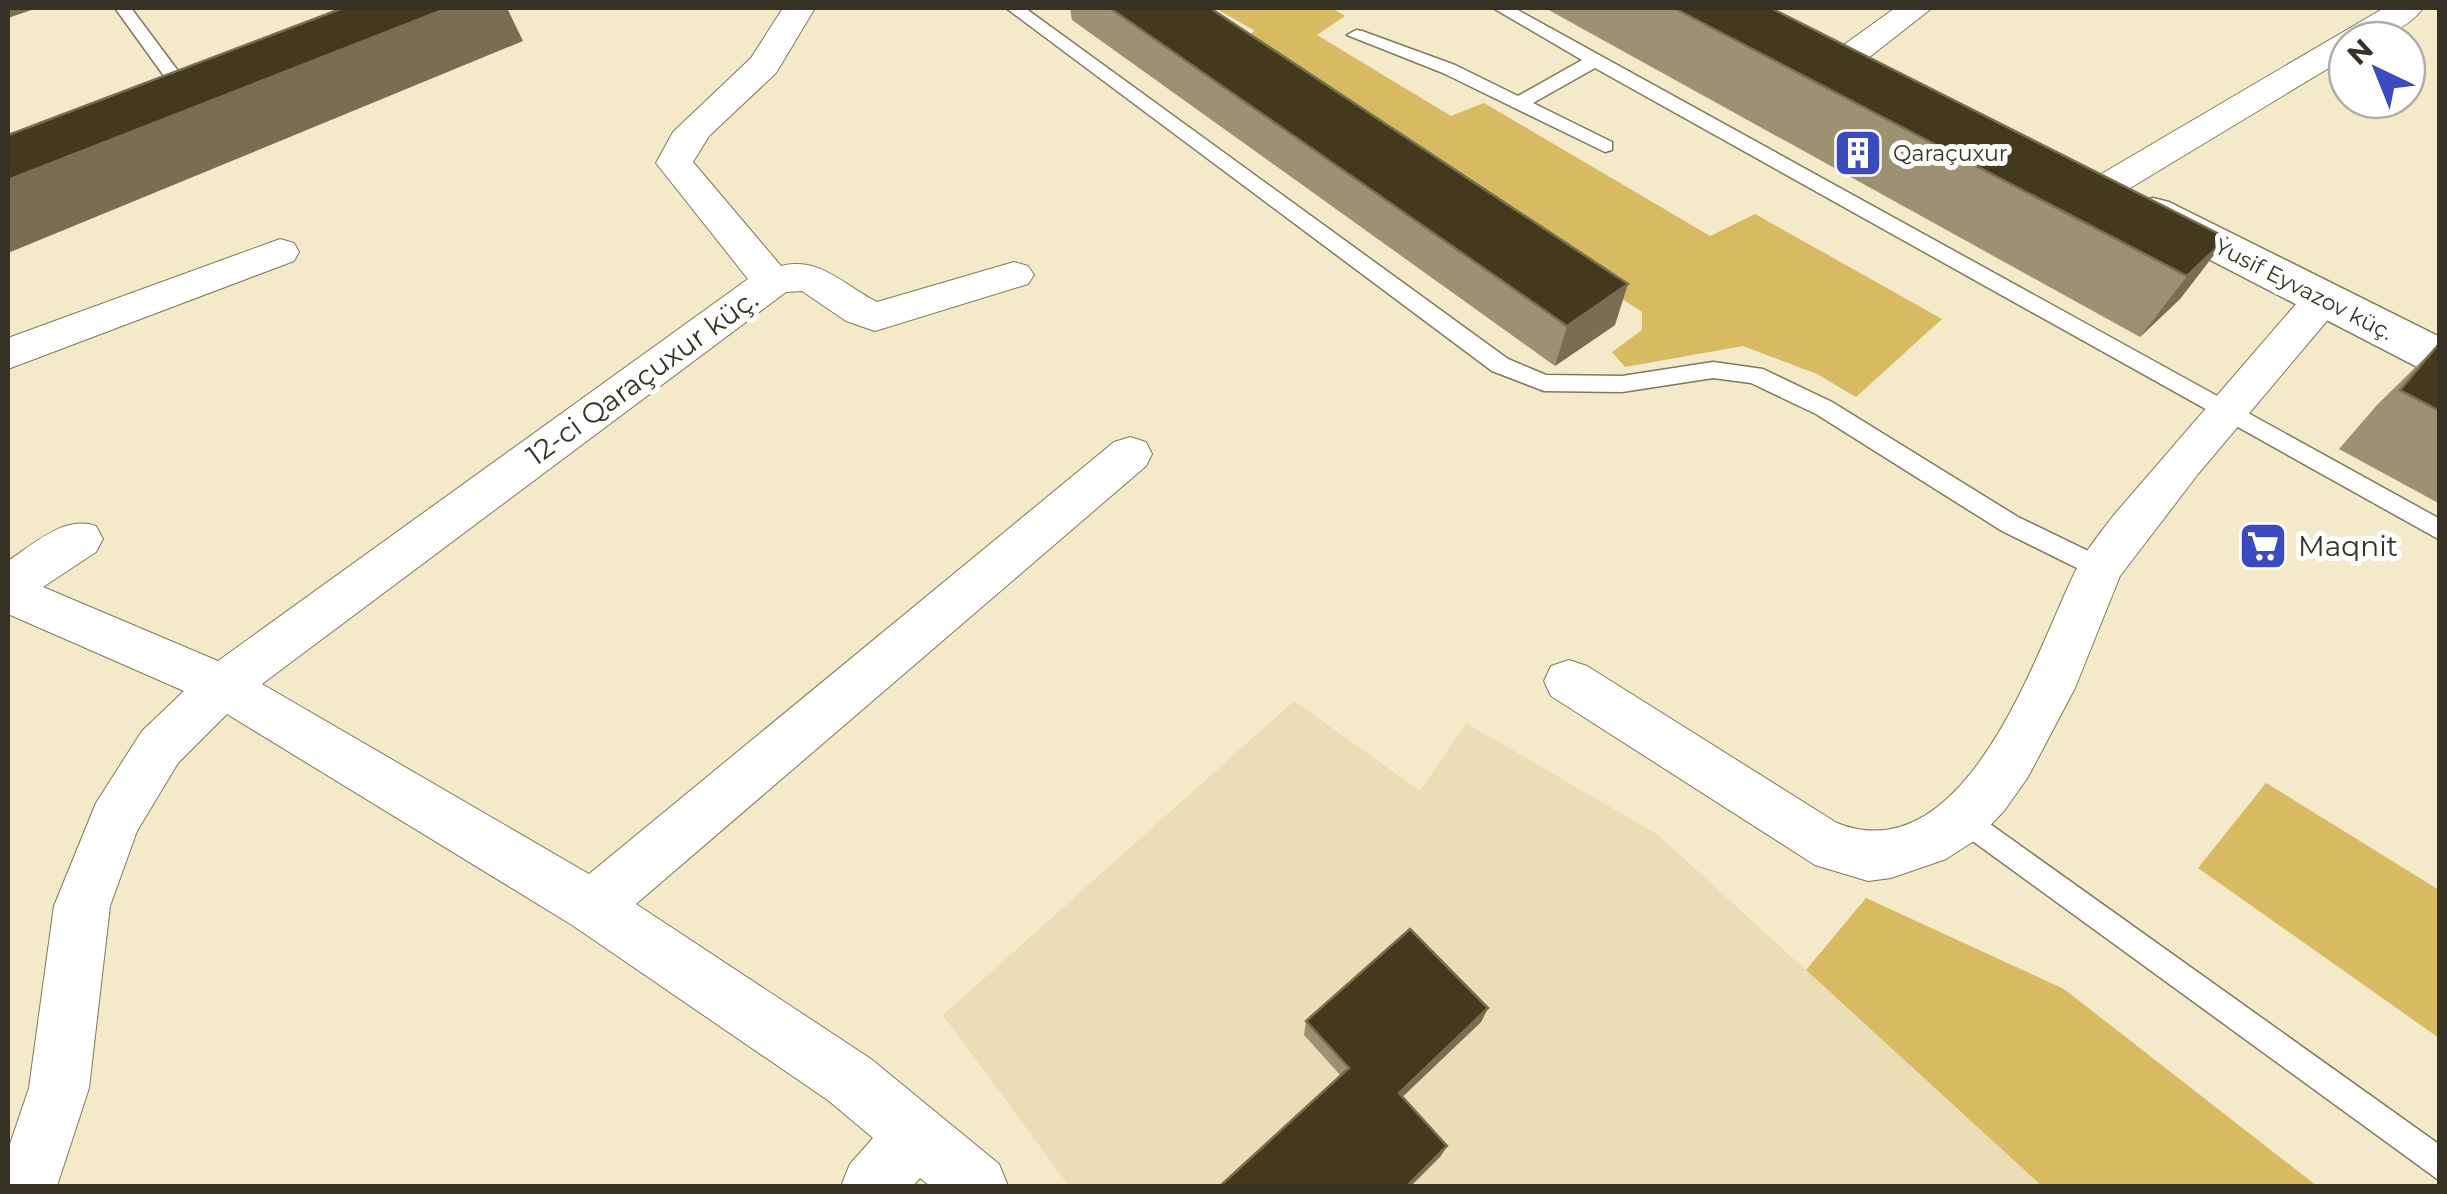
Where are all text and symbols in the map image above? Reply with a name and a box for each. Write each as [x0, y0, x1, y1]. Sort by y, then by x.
north arrow [2327, 20, 2427, 120]
text: N [2340, 32, 2380, 72]
building icon: Qaraçuxur [1832, 127, 1884, 179]
place label: Qaraçuxur [1893, 140, 2008, 167]
street label: Yusif Eyvazov küç. [2210, 233, 2397, 346]
street label: 12-ci Qaraçuxur küç. [520, 282, 764, 472]
supermarket icon: Maqnit [2237, 520, 2289, 572]
place label: Maqnit [2298, 529, 2398, 563]

